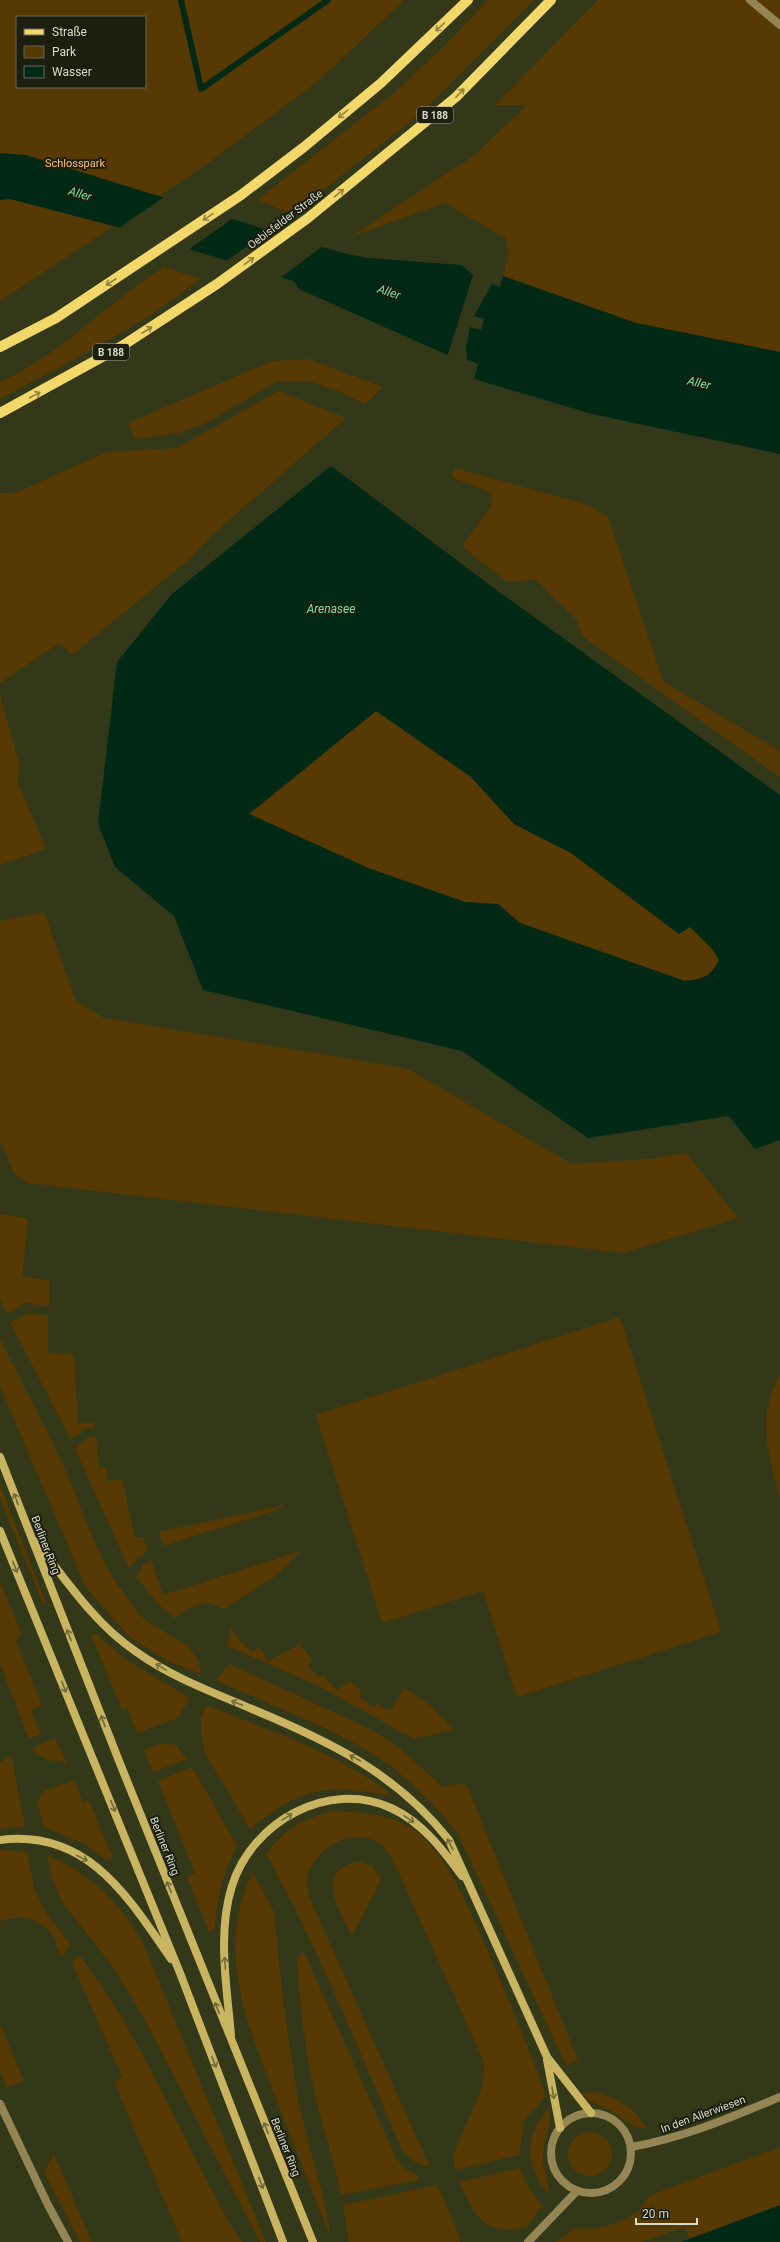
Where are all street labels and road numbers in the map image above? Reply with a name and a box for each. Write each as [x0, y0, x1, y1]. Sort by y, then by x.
road number: B 188 [417, 107, 453, 123]
street label: Oebisfelder Straße [245, 187, 326, 252]
road number: B 188 [93, 344, 129, 360]
street label: Berliner Ring [28, 1514, 63, 1576]
street label: Berliner Ring [147, 1815, 182, 1877]
street label: In den Allerwiesen [659, 2093, 747, 2136]
street label: Berliner Ring [268, 2116, 303, 2178]

